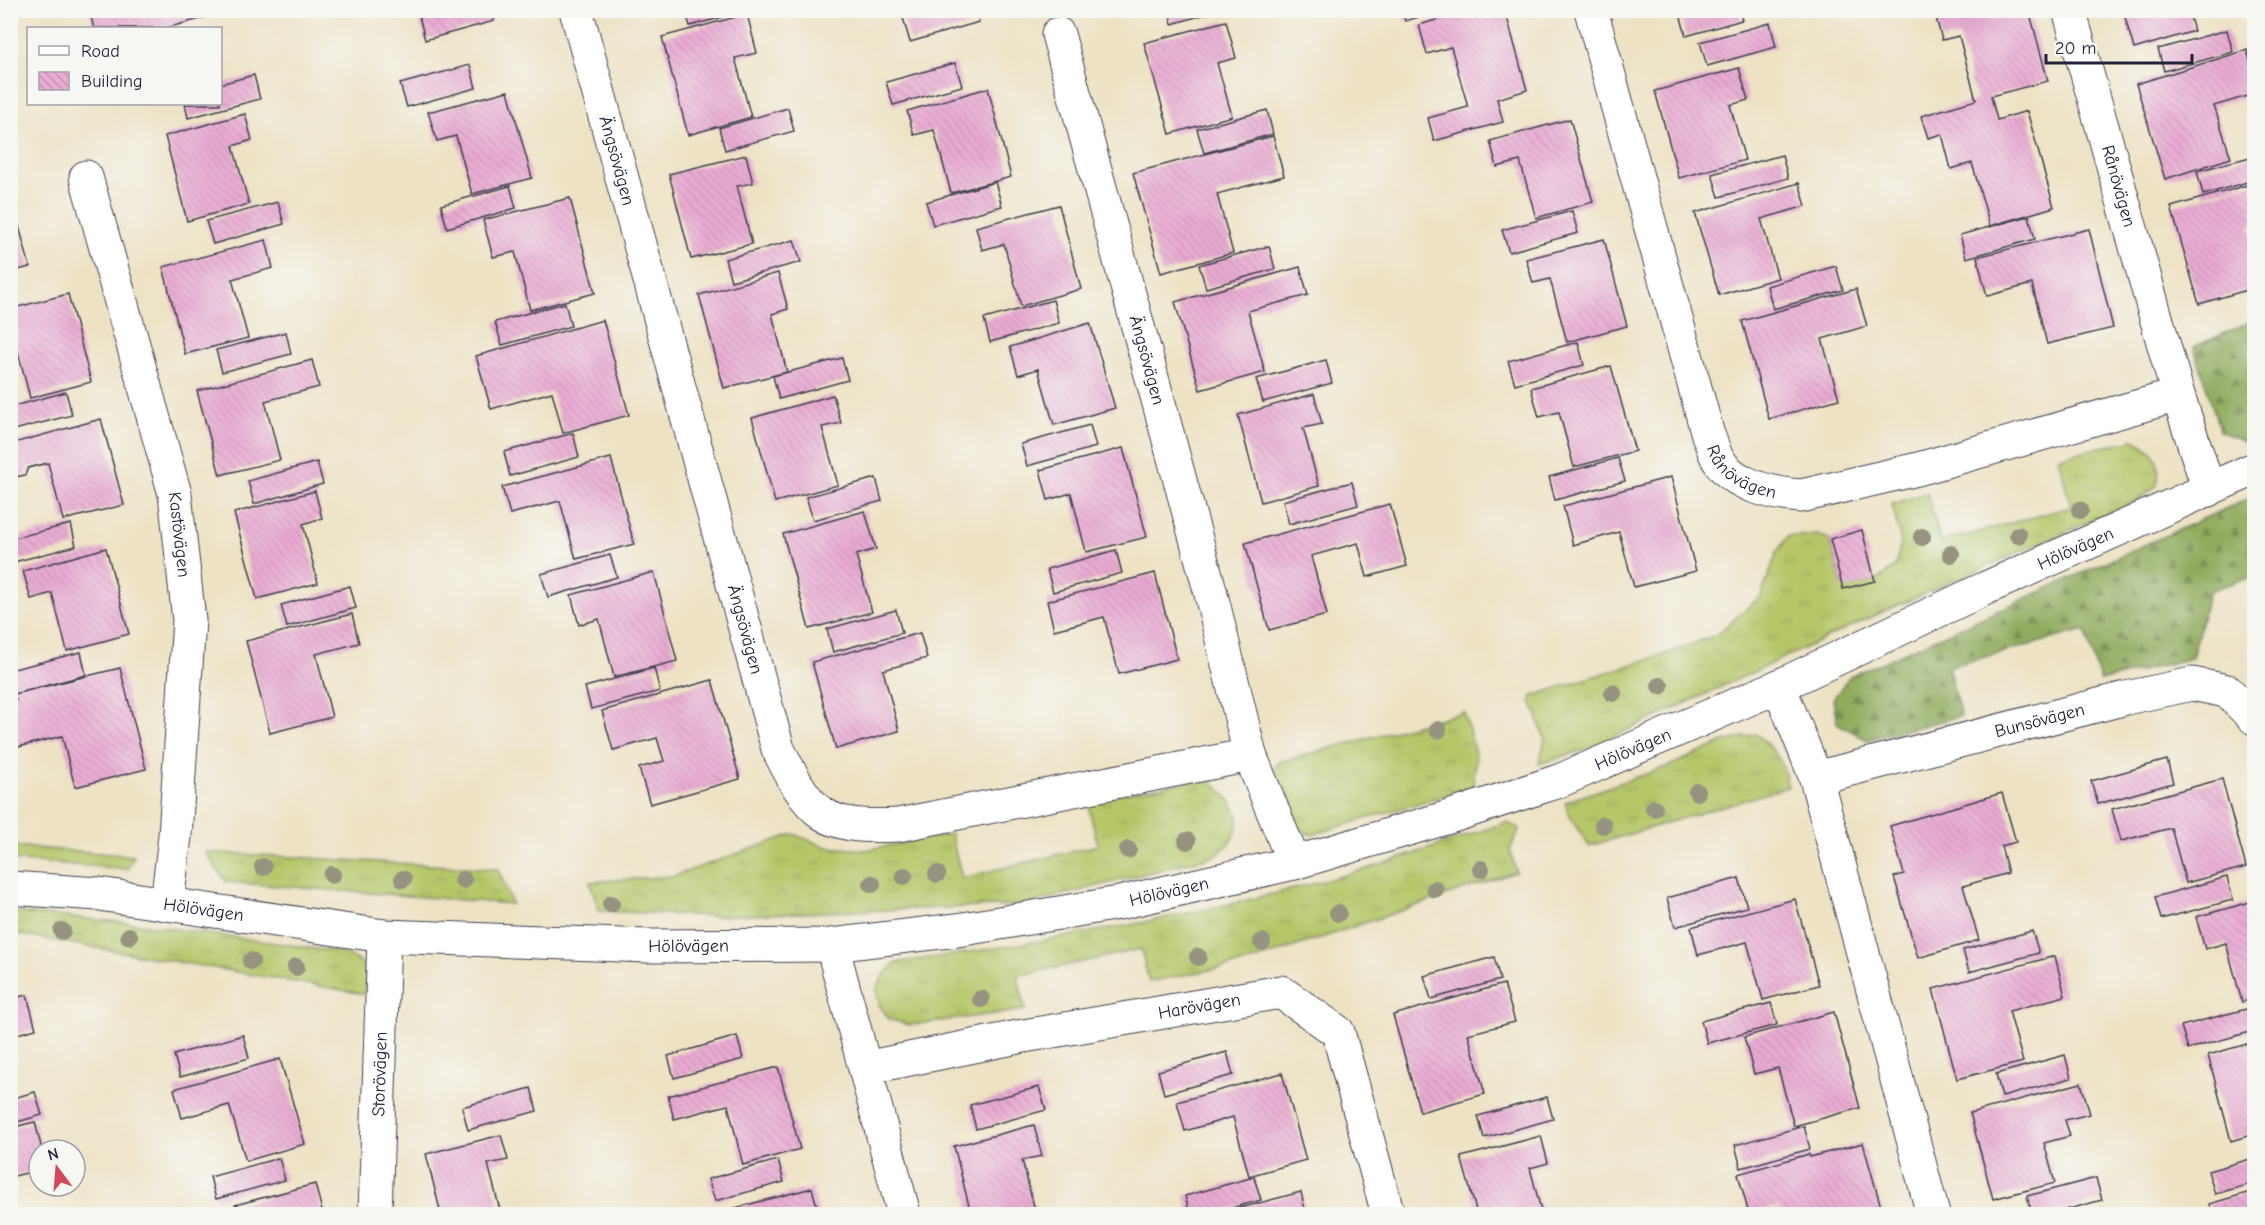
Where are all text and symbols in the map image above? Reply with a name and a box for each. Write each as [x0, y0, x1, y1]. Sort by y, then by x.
legend [27, 27, 222, 105]
scale bar [2046, 27, 2192, 65]
text: 20 m [2055, 38, 2096, 59]
text: Road [81, 41, 120, 62]
text: Building [81, 71, 143, 92]
street label: Ängsövägen [594, 114, 639, 208]
street label: Rånövägen [2097, 143, 2140, 230]
street label: Ängsövägen [1124, 313, 1169, 407]
street label: Rånövägen [1702, 442, 1778, 503]
street label: Kastövägen [164, 491, 194, 578]
street label: Hölövägen [2034, 523, 2117, 575]
street label: Ängsövägen [723, 582, 767, 676]
street label: Bunsövägen [1993, 699, 2087, 742]
street label: Hölövägen [1592, 724, 1674, 775]
street label: Hölövägen [1127, 873, 1211, 911]
street label: Hölövägen [162, 894, 245, 926]
street label: Hölövägen [648, 936, 729, 957]
street label: Harövägen [1157, 989, 1242, 1024]
street label: Storövägen [368, 1031, 392, 1117]
north arrow [27, 1138, 87, 1198]
text: N [46, 1144, 61, 1165]

